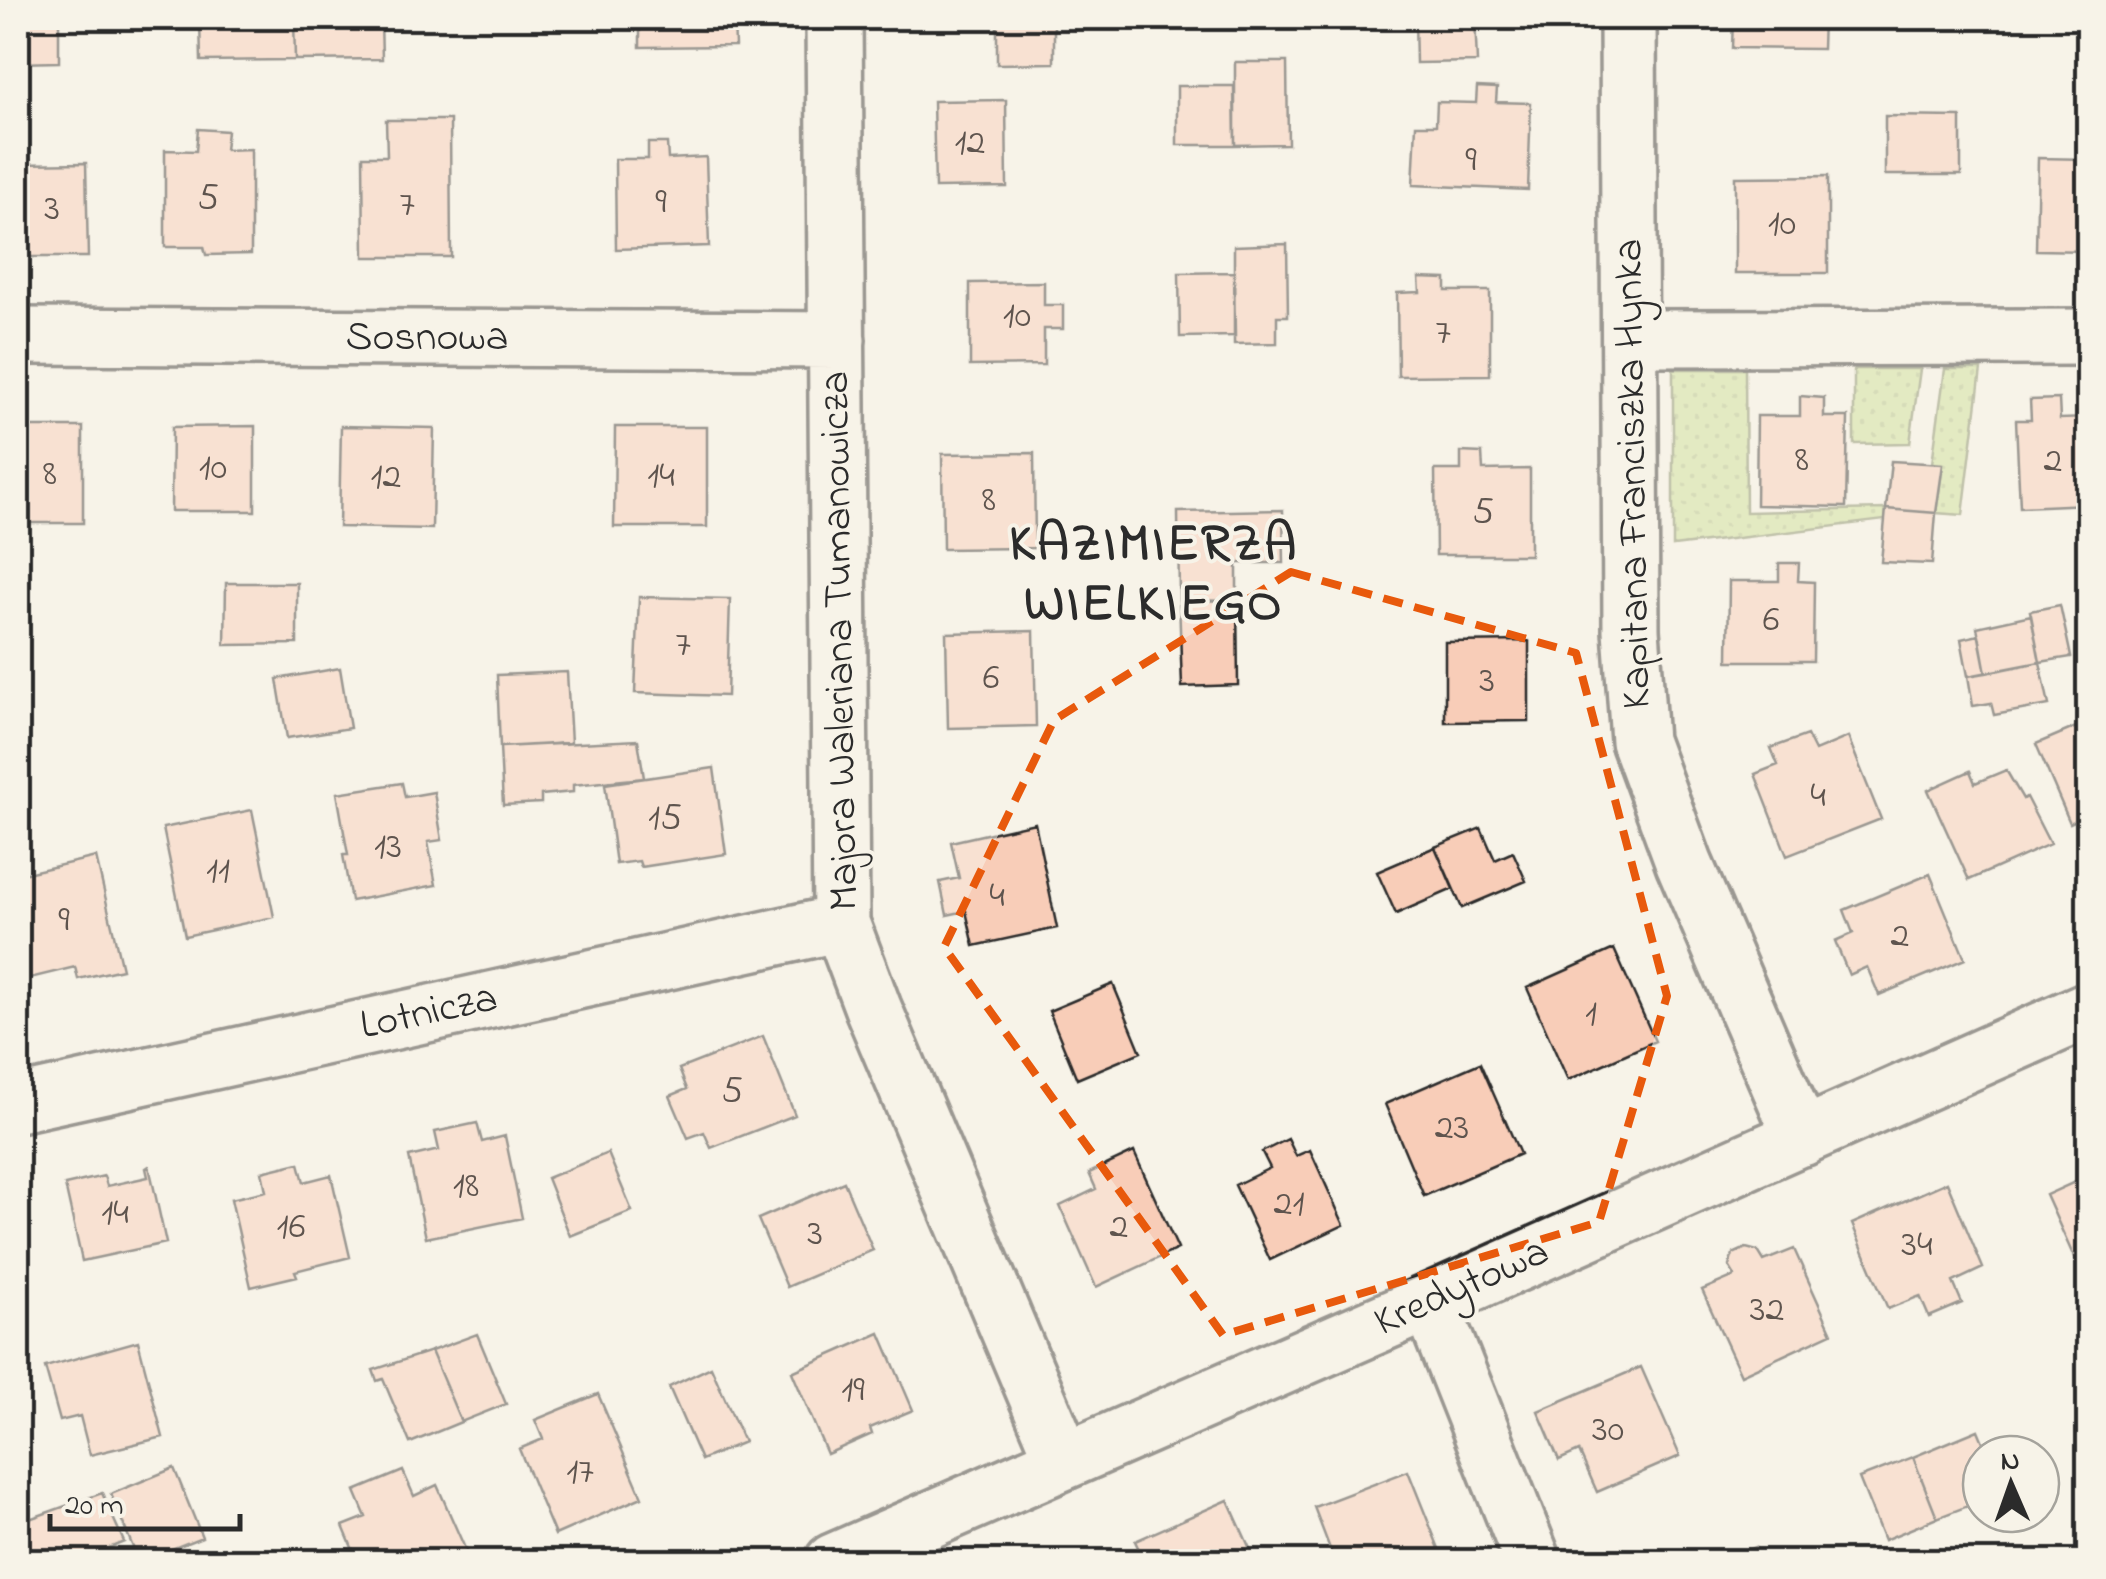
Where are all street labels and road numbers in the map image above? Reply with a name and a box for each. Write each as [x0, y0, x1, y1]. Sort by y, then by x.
street label: Kapitana Franciszka Hynka [1599, 238, 1669, 710]
street label: Sosnowa [346, 308, 508, 369]
street label: Majora Waleriana Tumanowicza [806, 370, 876, 912]
street label: Lotnicza [355, 969, 503, 1057]
street label: Kredytowa [1365, 1222, 1559, 1354]

